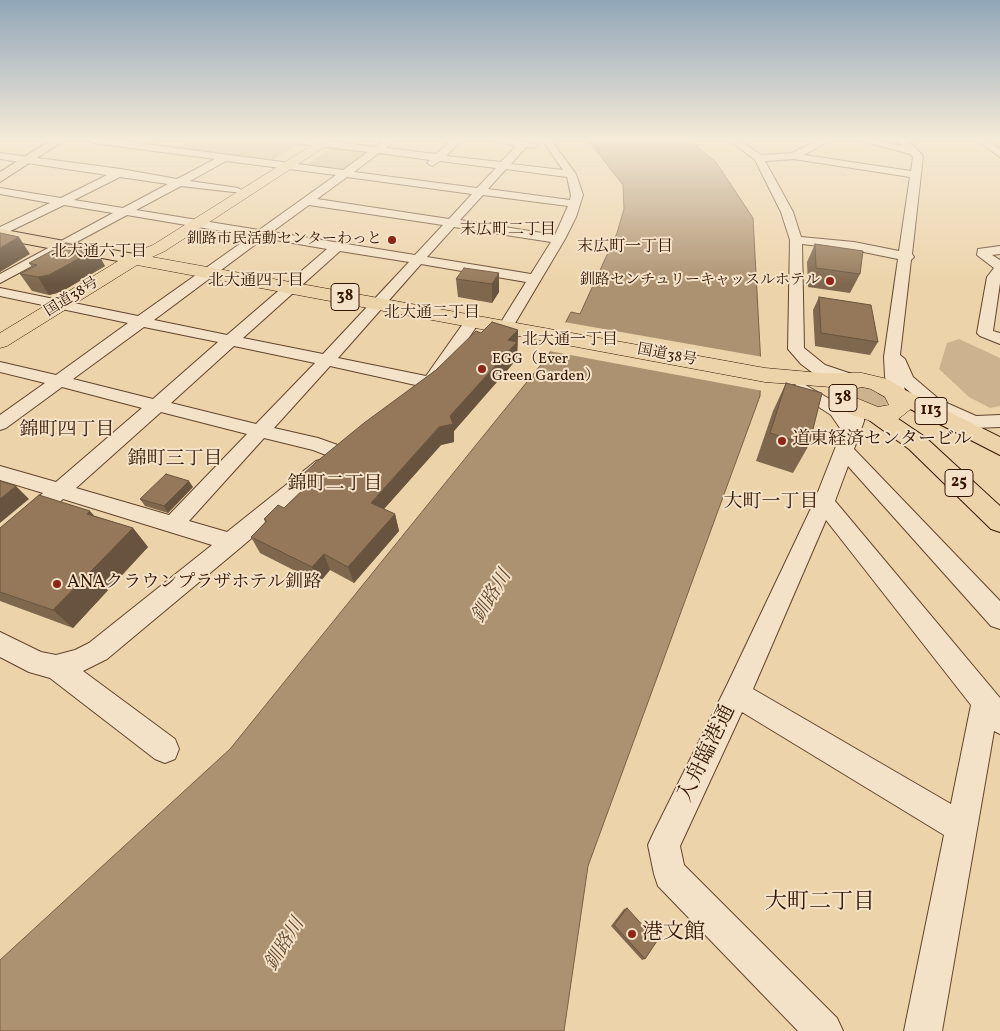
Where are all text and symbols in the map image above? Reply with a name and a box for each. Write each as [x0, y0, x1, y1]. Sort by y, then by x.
district label: 末広町二丁目 [460, 221, 556, 241]
place label: 釧路市民活動センターわっと [187, 231, 382, 249]
marker: 釧路市民活動センターわっと [386, 234, 398, 246]
district label: 末広町一丁目 [577, 238, 673, 258]
district label: 北大通六丁目 [51, 243, 147, 263]
district label: 北大通四丁目 [208, 272, 304, 292]
place label: 釧路センチュリーキャッスルホテル [580, 272, 820, 290]
street label: 国道38号 [42, 274, 102, 322]
marker: 釧路センチュリーキャッスルホテル [824, 275, 836, 287]
road number: 38 [331, 284, 359, 310]
district label: 北大通二丁目 [384, 304, 480, 324]
district label: 北大通一丁目 [522, 331, 618, 351]
street label: 国道38号 [636, 341, 698, 371]
place label: EGG（Ever Green Garden） [492, 351, 600, 386]
marker: EGG（Ever Green Garden） [476, 363, 488, 375]
road number: 38 [829, 384, 857, 412]
road number: 113 [915, 398, 947, 424]
district label: 錦町四丁目 [20, 421, 114, 443]
place label: 道東経済センタービル [792, 430, 972, 452]
marker: 道東経済センタービル [776, 435, 788, 447]
district label: 錦町三丁目 [128, 450, 222, 472]
road number: 25 [945, 469, 973, 496]
district label: 錦町二丁目 [288, 475, 382, 497]
district label: 大町一丁目 [724, 493, 818, 515]
water label: 釧路川 [469, 567, 517, 627]
place label: ANAクラウンプラザホテル釧路 [67, 573, 321, 595]
marker: ANAクラウンプラザホテル釧路 [51, 578, 63, 590]
street label: 入舟臨港通 [674, 701, 742, 807]
district label: 大町二丁目 [765, 891, 875, 917]
water label: 釧路川 [262, 915, 310, 975]
place label: 港文館 [642, 921, 705, 947]
marker: 港文館 [626, 928, 638, 940]

